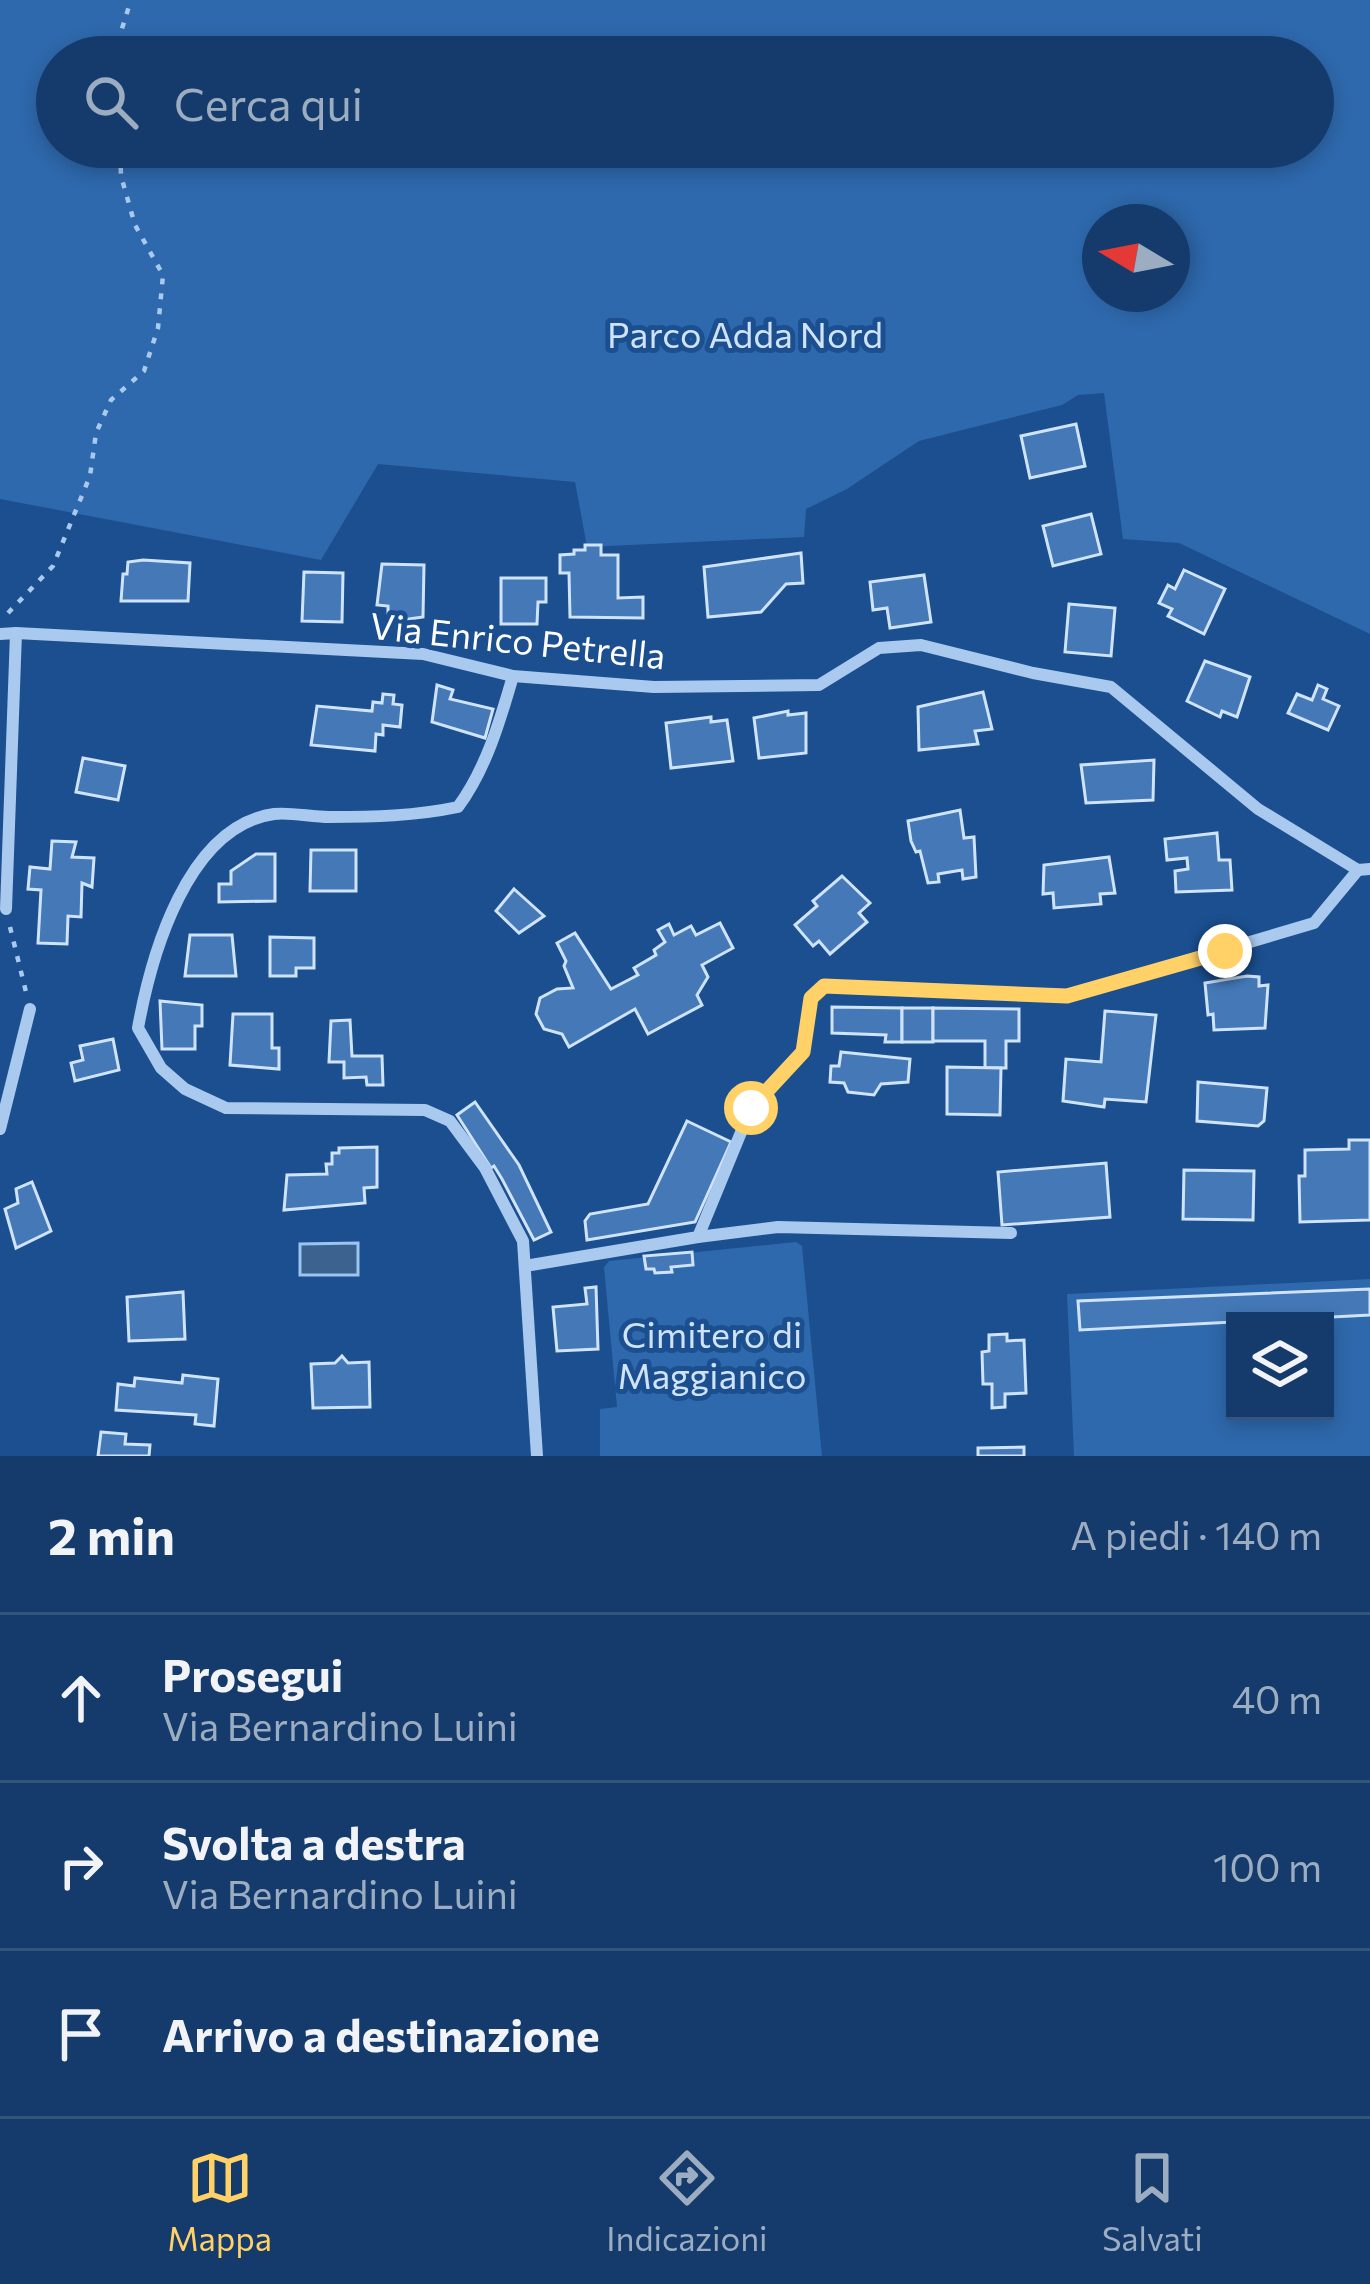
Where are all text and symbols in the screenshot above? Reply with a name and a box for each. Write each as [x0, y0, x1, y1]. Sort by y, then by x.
search box [36, 36, 1334, 168]
icon: search [78, 69, 144, 135]
text: Cerca qui [174, 75, 363, 130]
north arrow [1082, 204, 1190, 312]
park label: Parco Adda Nord [607, 311, 883, 355]
street label: Via Enrico Petrella [368, 602, 668, 676]
route end [1198, 924, 1252, 978]
route start [724, 1081, 778, 1135]
park label: Cimitero di Maggianico [617, 1311, 807, 1396]
map controls [1226, 1312, 1334, 1420]
button: layers [1226, 1312, 1334, 1420]
text: 2 min [48, 1503, 175, 1566]
text: A piedi · 140 m [1070, 1510, 1322, 1558]
text: Prosegui [162, 1646, 343, 1701]
icon: ahead [48, 1665, 114, 1731]
text: 40 m [1232, 1674, 1322, 1722]
text: Via Bernardino Luini [162, 1701, 518, 1749]
text: Svolta a destra [162, 1814, 466, 1869]
icon: right [48, 1833, 114, 1899]
text: 100 m [1213, 1842, 1322, 1890]
text: Via Bernardino Luini [162, 1869, 518, 1917]
icon: arrive [48, 2001, 114, 2067]
text: Arrivo a destinazione [162, 2006, 600, 2061]
tab: Mappa [167, 2145, 272, 2258]
tab: Indicazioni [606, 2145, 768, 2258]
tab: Salvati [1102, 2145, 1203, 2258]

